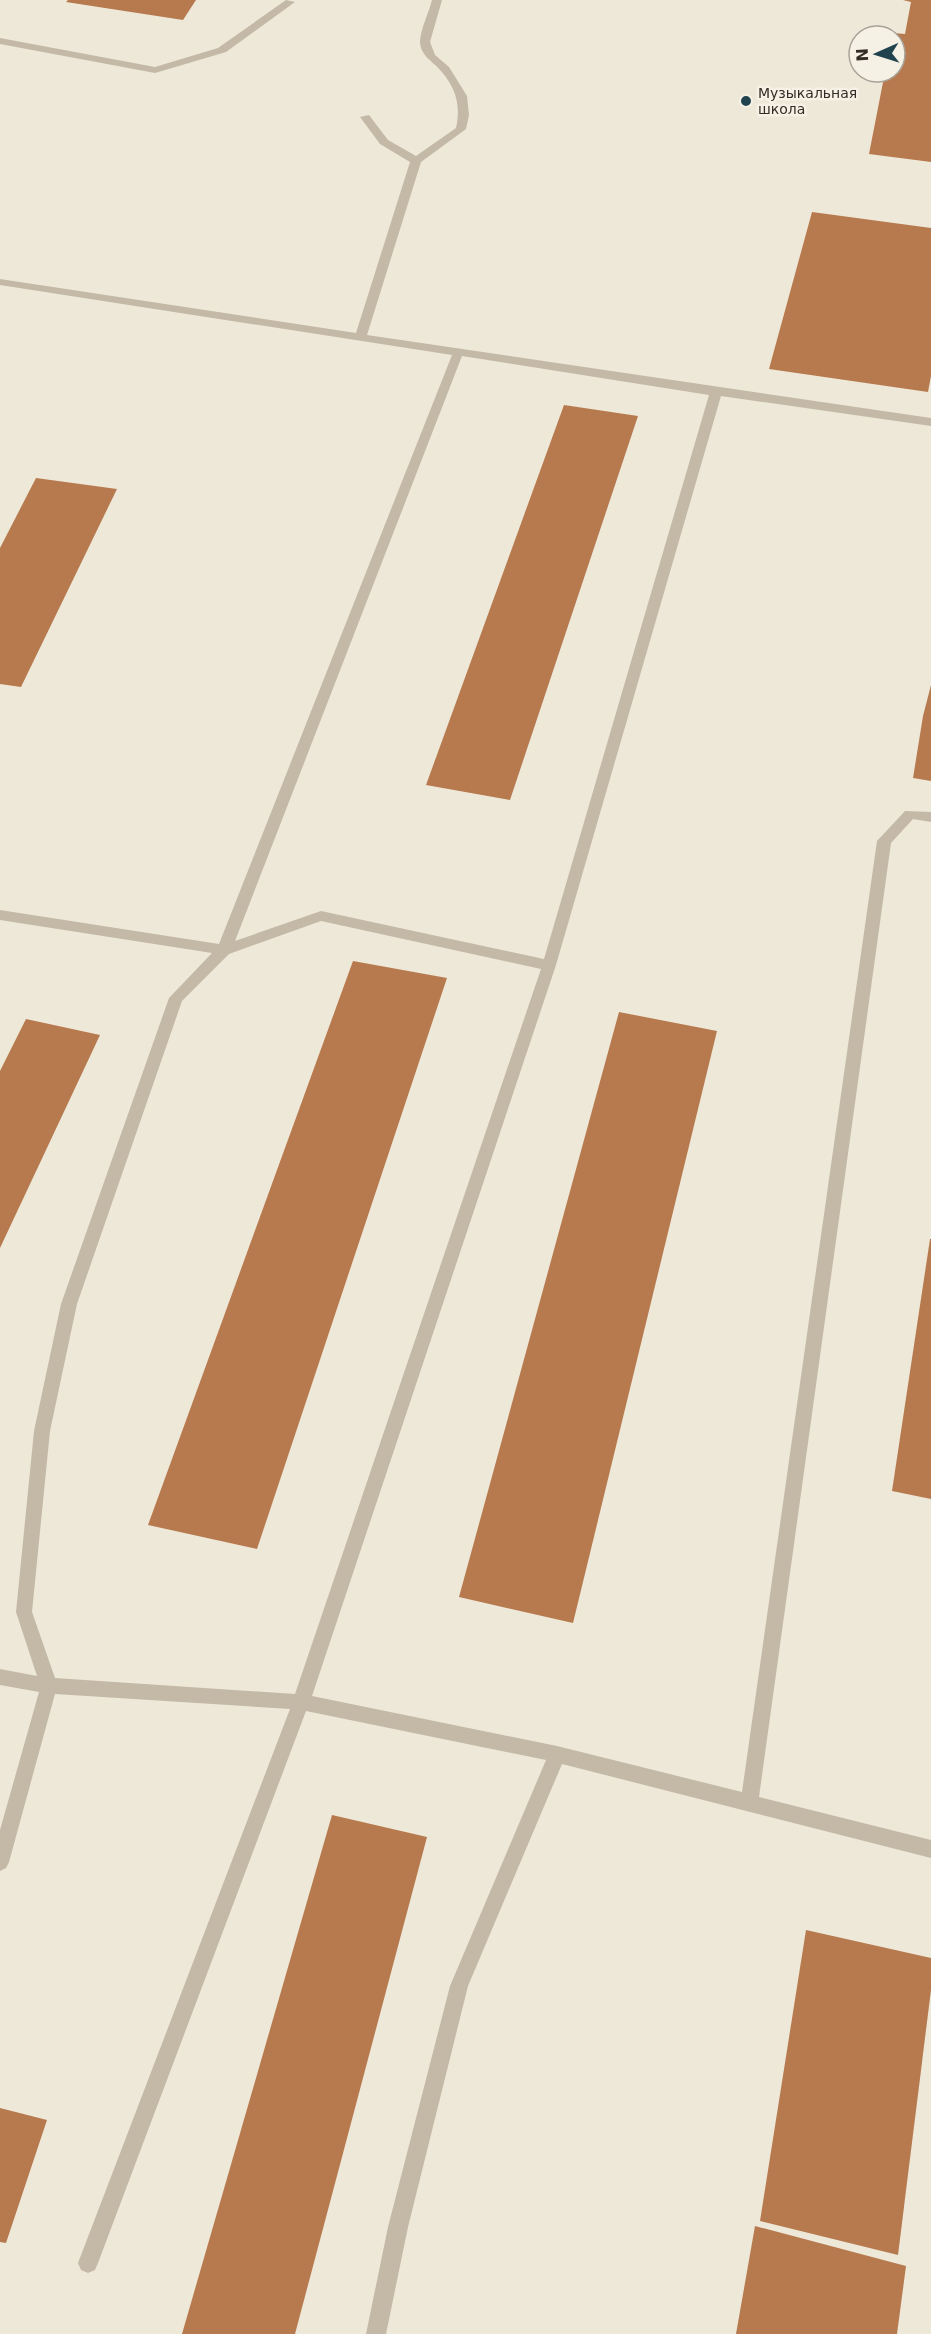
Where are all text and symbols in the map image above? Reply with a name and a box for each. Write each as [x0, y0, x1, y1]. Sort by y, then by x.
north arrow [847, 24, 907, 84]
text: N [853, 48, 872, 62]
place label: Музыкальная школа [758, 85, 857, 117]
marker: Музыкальная школа [739, 94, 753, 108]

